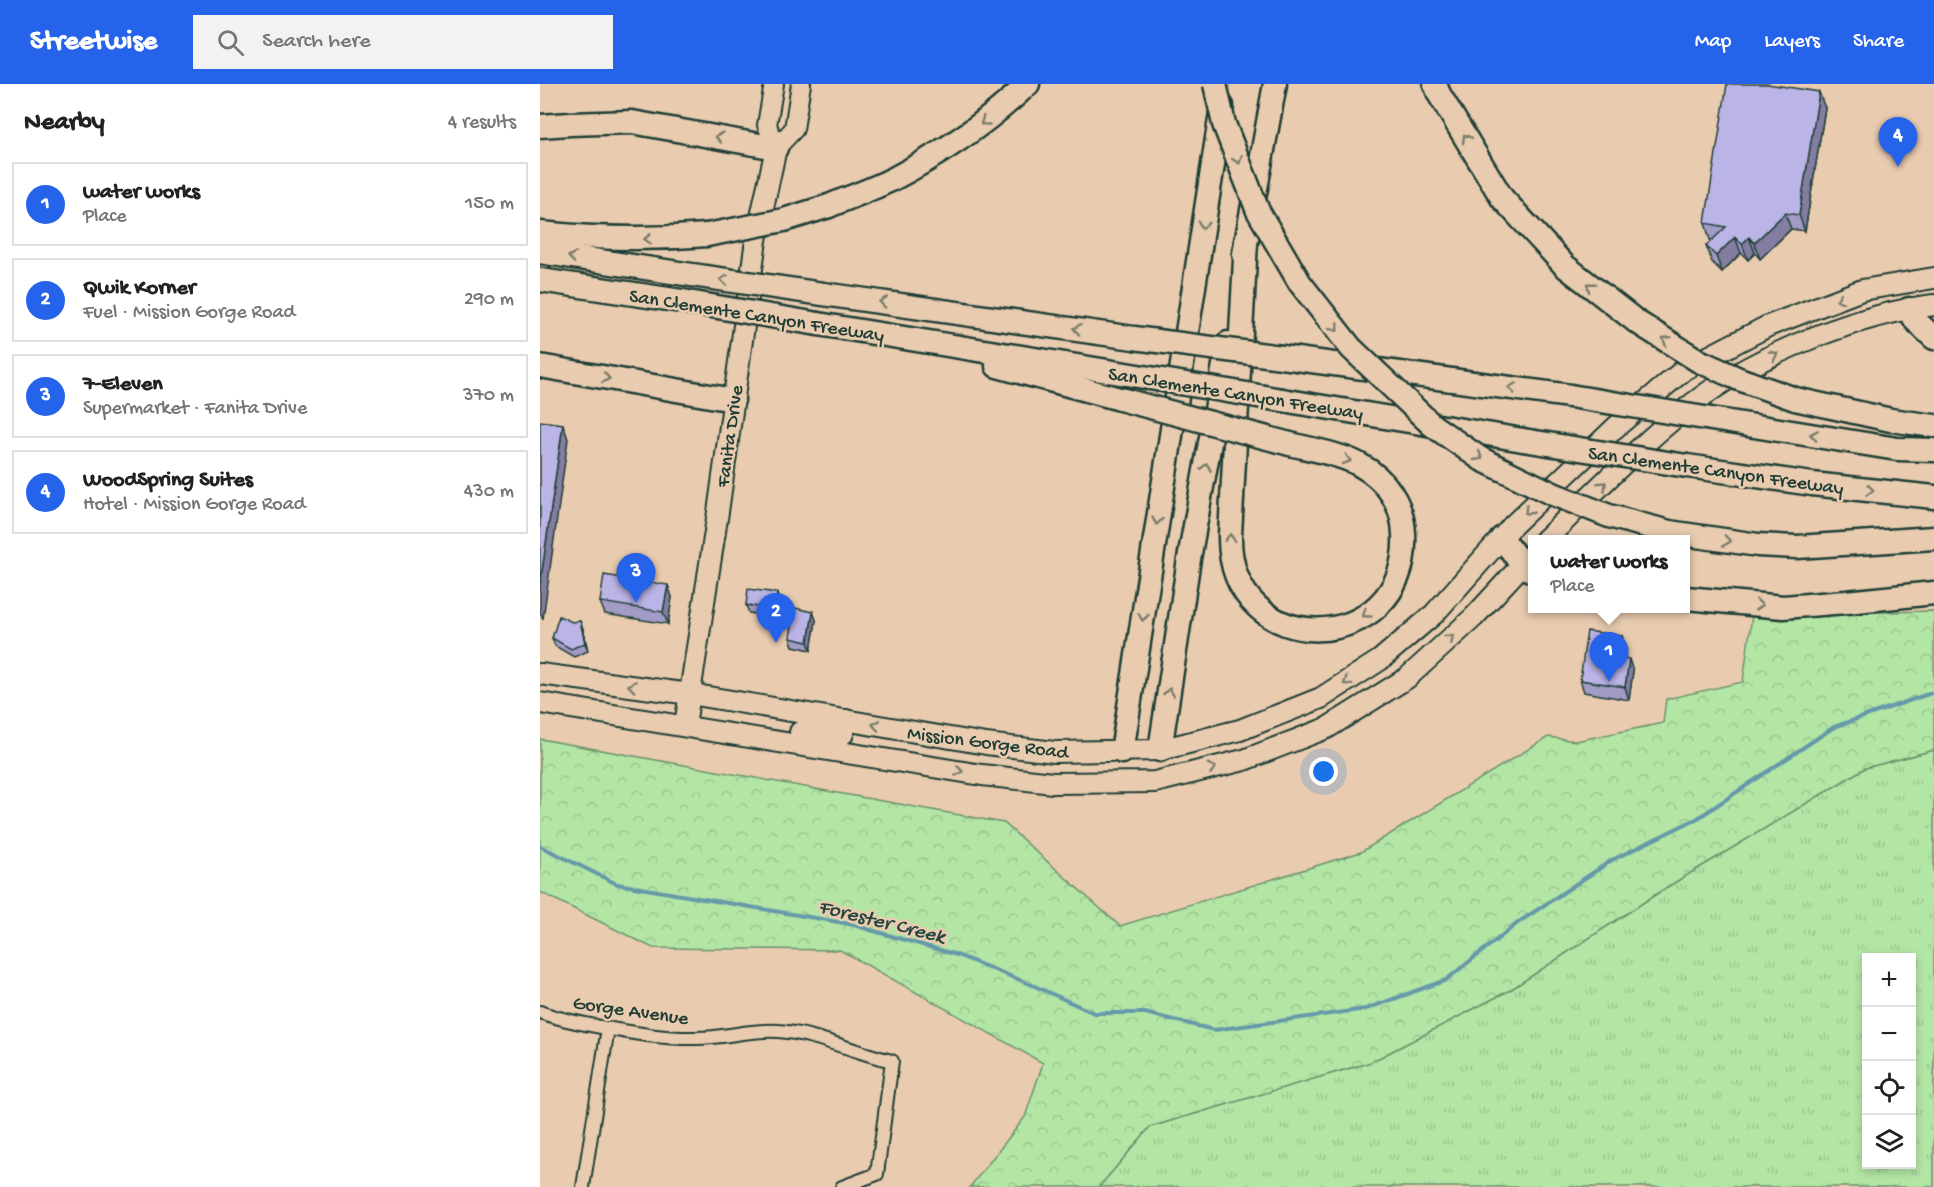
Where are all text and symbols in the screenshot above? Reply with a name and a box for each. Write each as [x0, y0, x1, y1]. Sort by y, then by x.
search box [193, 15, 613, 69]
text: Streetwise [30, 26, 157, 59]
icon: search [214, 26, 247, 59]
text: Search here [262, 29, 371, 55]
text: Map [1695, 30, 1731, 55]
text: Layers [1764, 30, 1820, 55]
text: Share [1853, 30, 1904, 55]
text: Nearby [24, 108, 105, 139]
text: 4 results [448, 112, 516, 135]
one-way arrow [980, 115, 991, 126]
pin: 4 [1878, 118, 1918, 167]
one-way arrow [714, 131, 724, 144]
one-way arrow [1461, 134, 1473, 144]
one-way arrow [1231, 154, 1243, 165]
text: water works [83, 180, 200, 206]
text: 1 [41, 193, 50, 216]
text: 150 m [465, 193, 514, 216]
text: Place [83, 206, 127, 229]
one-way arrow [1197, 219, 1210, 229]
one-way arrow [644, 233, 653, 245]
one-way arrow [568, 252, 577, 264]
one-way arrow [719, 274, 728, 286]
text: Qwik Korner [83, 276, 196, 302]
one-way arrow [1586, 282, 1597, 293]
street label: San Clemente Canyon Freeway [627, 286, 886, 349]
text: 2 [41, 289, 50, 312]
text: 290 m [464, 289, 514, 312]
one-way arrow [1835, 291, 1846, 304]
one-way arrow [879, 297, 888, 309]
text: Fuel · Mission Gorge Road [83, 302, 295, 325]
one-way arrow [1328, 321, 1339, 332]
one-way arrow [1072, 324, 1081, 336]
one-way arrow [1662, 336, 1672, 348]
one-way arrow [1768, 351, 1778, 362]
street label: San Clemente Canyon Freeway [1106, 364, 1365, 427]
one-way arrow [601, 371, 611, 384]
text: 7-Eleven [83, 372, 163, 398]
street label: Fanita Drive [713, 383, 750, 490]
one-way arrow [1507, 383, 1516, 395]
text: 3 [40, 385, 51, 408]
text: 370 m [463, 385, 514, 408]
text: Supermarket · Fanita Drive [83, 398, 307, 421]
one-way arrow [1809, 430, 1818, 442]
street label: San Clemente Canyon Freeway [1586, 443, 1845, 502]
one-way arrow [1473, 450, 1483, 462]
one-way arrow [1341, 453, 1352, 465]
one-way arrow [1199, 462, 1212, 472]
text: WoodSpring Suites [83, 468, 253, 494]
text: 4 [41, 481, 50, 504]
text: 430 m [464, 481, 514, 504]
one-way arrow [1596, 481, 1606, 492]
one-way arrow [1865, 484, 1874, 496]
text: Hotel · Mission Gorge Road [83, 494, 306, 517]
one-way arrow [1525, 503, 1536, 514]
one-way arrow [1152, 517, 1164, 526]
one-way arrow [1224, 533, 1236, 542]
one-way arrow [1722, 534, 1731, 546]
popup [1528, 535, 1690, 613]
text: water works [1551, 550, 1667, 576]
pin: 3 [616, 554, 656, 603]
text: Place [1551, 576, 1594, 599]
pin: 2 [756, 594, 796, 643]
one-way arrow [1754, 598, 1763, 611]
one-way arrow [1361, 607, 1372, 618]
one-way arrow [1137, 612, 1149, 621]
pin: 1 [1590, 632, 1628, 682]
one-way arrow [1444, 634, 1454, 645]
one-way arrow [1343, 674, 1353, 686]
one-way arrow [628, 680, 637, 692]
one-way arrow [1162, 687, 1174, 697]
one-way arrow [872, 720, 881, 732]
street label: Mission Gorge Road [906, 723, 1072, 766]
your location [1309, 757, 1338, 786]
one-way arrow [1207, 762, 1217, 775]
one-way arrow [953, 764, 963, 777]
water label: Forester Creek [815, 896, 949, 952]
map controls [1862, 953, 1916, 1169]
button: + [1862, 953, 1916, 1007]
street label: Gorge Avenue [571, 993, 691, 1032]
button: − [1862, 1007, 1916, 1061]
button: locate [1862, 1061, 1916, 1115]
button: layers [1862, 1115, 1916, 1169]

